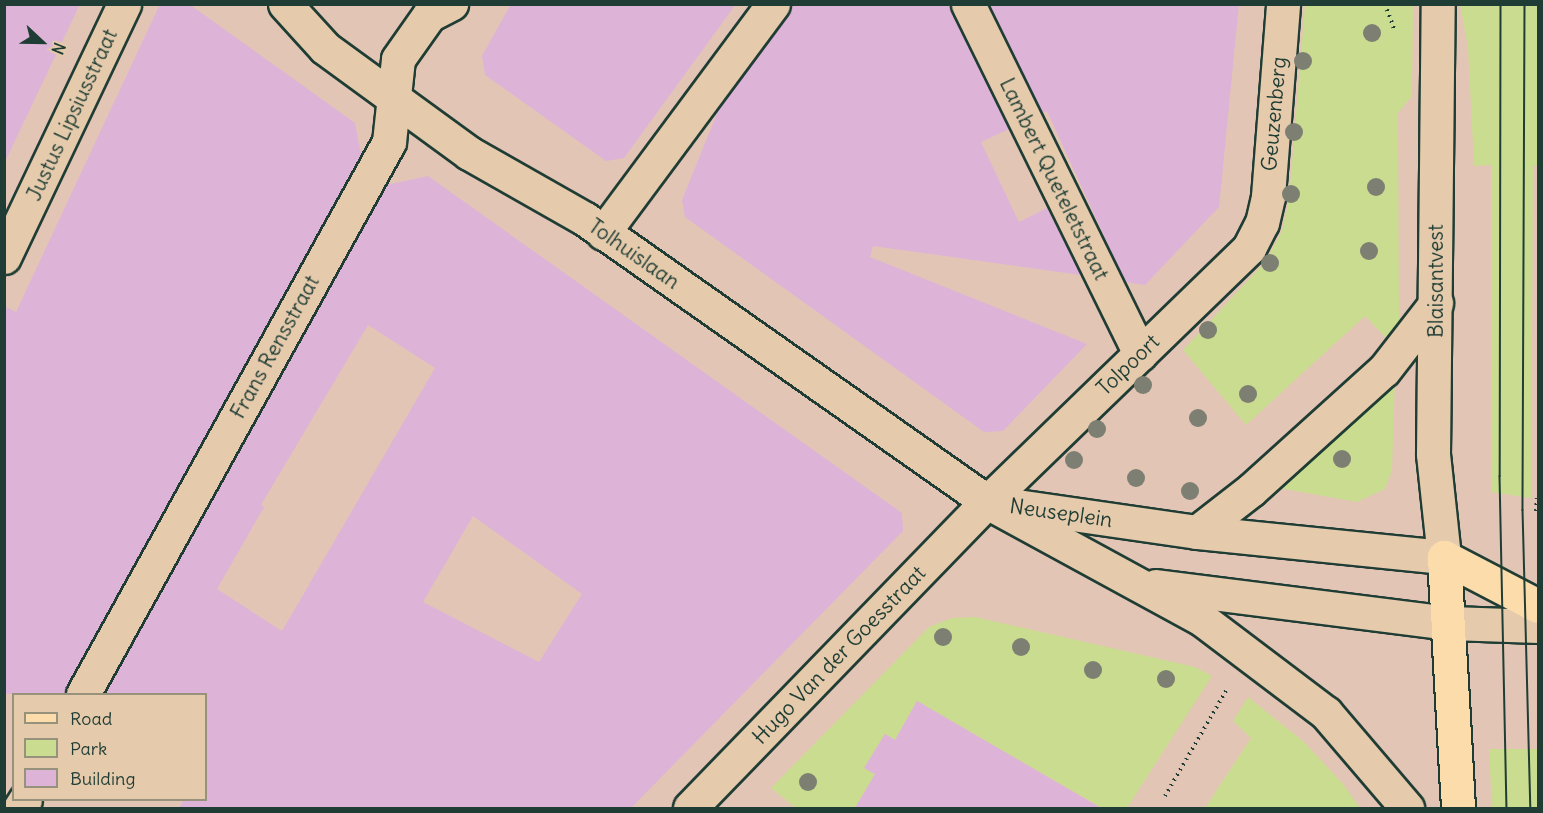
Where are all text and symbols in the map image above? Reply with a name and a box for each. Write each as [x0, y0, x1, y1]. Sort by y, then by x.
north arrow [12, 12, 72, 72]
street label: Justus Lipsiusstraat [21, 25, 123, 205]
text: N [47, 40, 70, 58]
street label: Geuzenberg [1256, 56, 1292, 172]
street label: Lambert Queteletstraat [994, 74, 1114, 284]
street label: Tolhuislaan [584, 213, 684, 295]
street label: Blaisantvest [1423, 224, 1449, 338]
street label: Frans Rensstraat [225, 271, 325, 423]
street label: Tolpoort [1091, 329, 1165, 401]
street label: Neuseplein [1008, 493, 1114, 533]
street label: Hugo Van der Goesstraat [747, 561, 931, 749]
legend [12, 693, 207, 801]
text: Road [70, 707, 112, 730]
text: Park [70, 737, 107, 760]
text: Building [70, 767, 135, 790]

